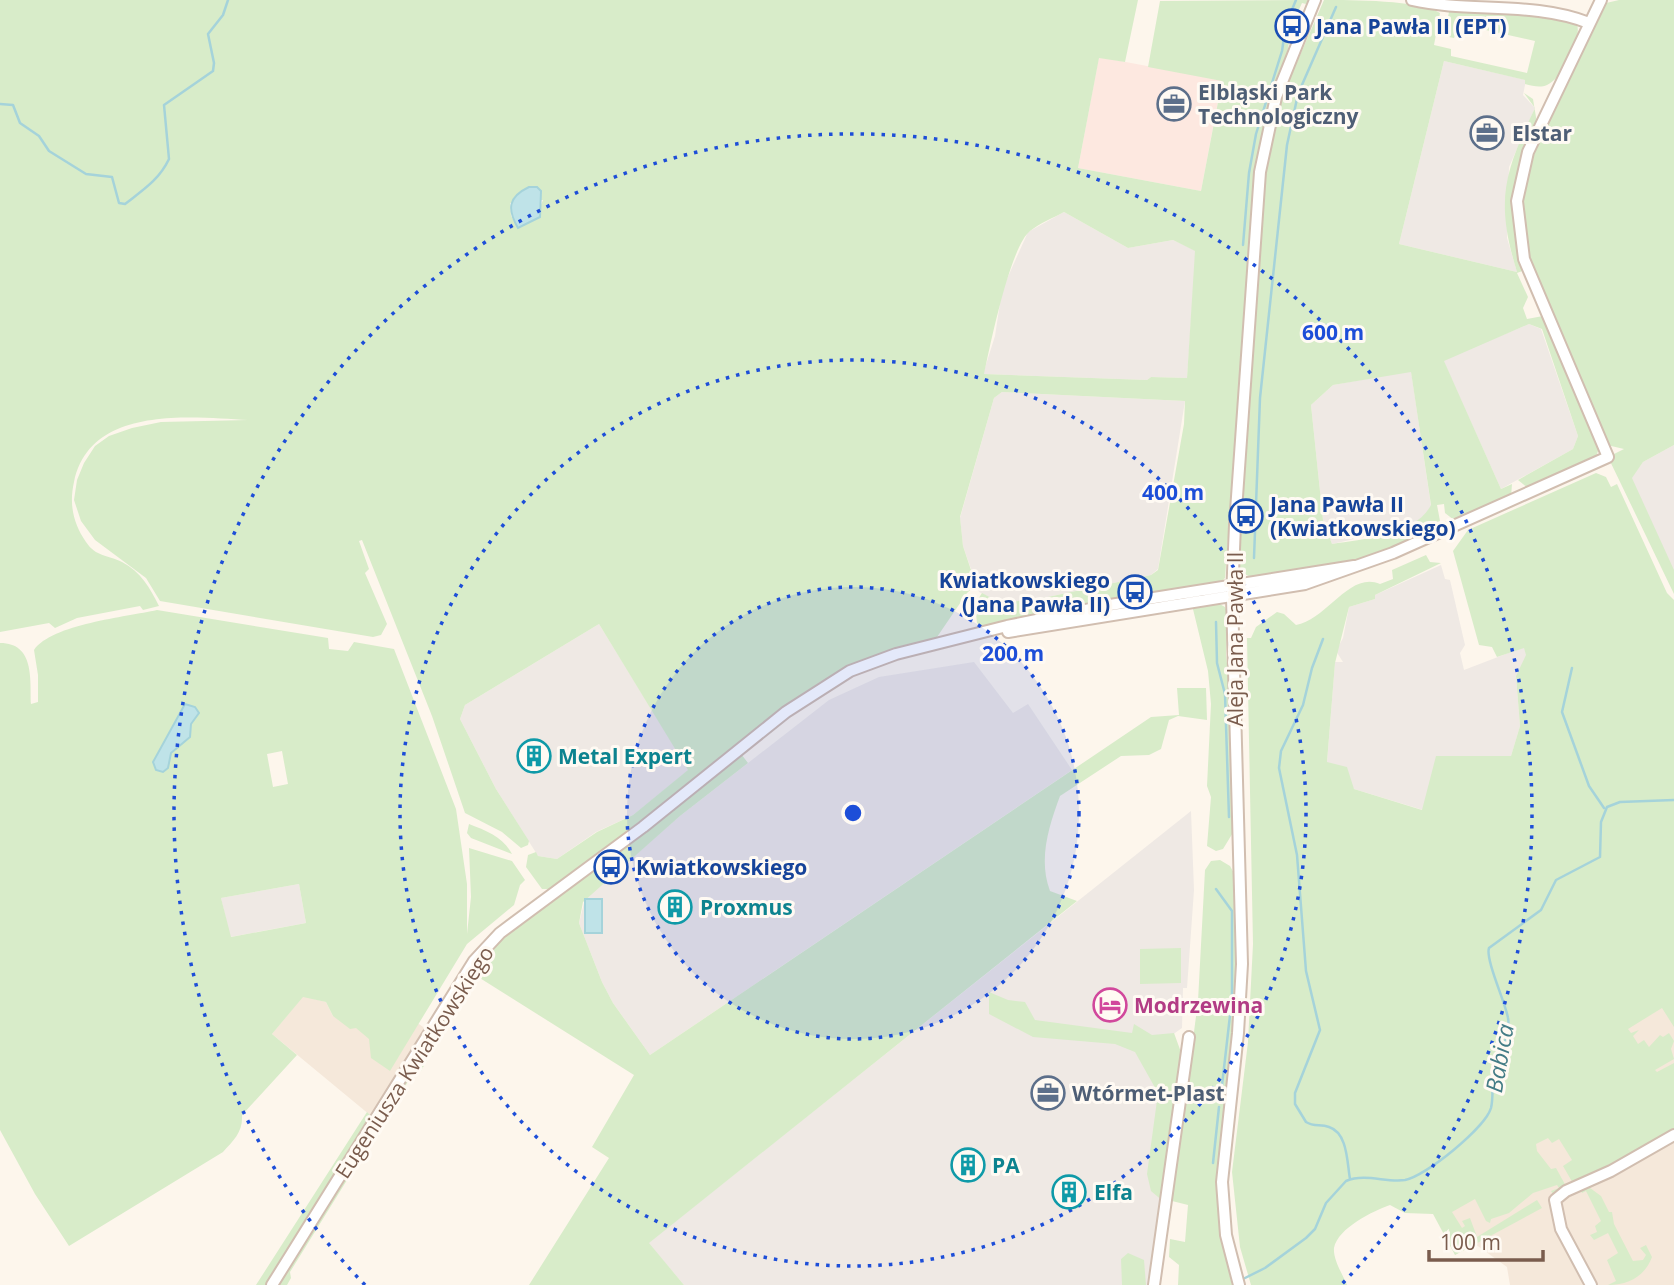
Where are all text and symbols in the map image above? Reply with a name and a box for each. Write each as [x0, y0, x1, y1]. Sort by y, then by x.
bus stop icon: Jana Pawła II (EPT) [1273, 7, 1311, 45]
place label: Jana Pawła II (EPT) [1314, 12, 1507, 40]
place label: Elbląski Park Technologiczny [1198, 78, 1358, 130]
office icon: Elbląski Park Technologiczny [1155, 85, 1193, 123]
office icon: Elstar [1468, 114, 1506, 152]
place label: Elstar [1512, 119, 1572, 147]
text: 600 m [1302, 318, 1364, 346]
text: 400 m [1142, 478, 1204, 506]
place label: Jana Pawła II (Kwiatkowskiego) [1268, 490, 1456, 542]
bus stop icon: Jana Pawła II (Kwiatkowskiego) [1227, 497, 1265, 535]
street label: Aleja Jana Pawła II [1221, 552, 1249, 726]
place label: Kwiatkowskiego (Jana Pawła II) [939, 566, 1110, 618]
bus stop icon: Kwiatkowskiego (Jana Pawła II) [1116, 573, 1154, 611]
text: 200 m [982, 639, 1044, 667]
building icon: Metal Expert [515, 737, 553, 775]
place label: Metal Expert [558, 742, 692, 770]
centre of rings [841, 801, 865, 825]
bus stop icon: Kwiatkowskiego [592, 848, 630, 886]
place label: Kwiatkowskiego [636, 853, 807, 881]
building icon: Proxmus [656, 888, 694, 926]
place label: Proxmus [700, 893, 793, 921]
street label: Eugeniusza Kwiatkowskiego [328, 941, 500, 1183]
hotel icon: Modrzewina [1091, 986, 1129, 1024]
place label: Modrzewina [1134, 991, 1263, 1019]
water label: Babica [1477, 1021, 1521, 1095]
office icon: Wtórmet-Plast [1029, 1074, 1067, 1112]
place label: Wtórmet-Plast [1072, 1079, 1225, 1107]
building icon: PA [949, 1146, 987, 1184]
place label: PA [992, 1151, 1020, 1179]
building icon: Elfa [1050, 1173, 1088, 1211]
place label: Elfa [1094, 1178, 1133, 1206]
scale bar [1429, 1218, 1543, 1262]
text: 100 m [1440, 1228, 1501, 1256]

